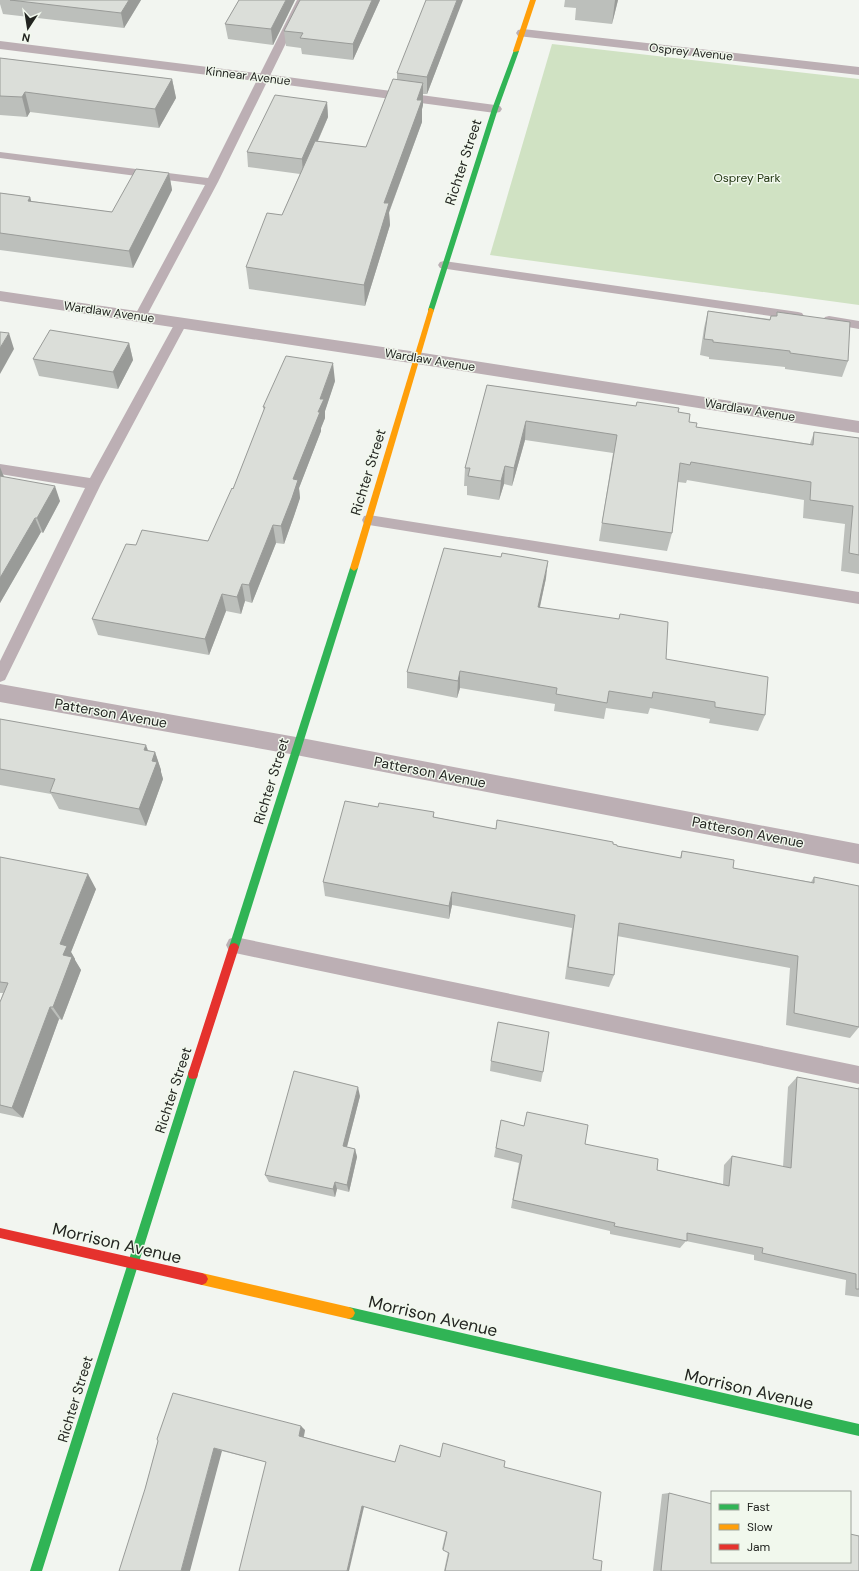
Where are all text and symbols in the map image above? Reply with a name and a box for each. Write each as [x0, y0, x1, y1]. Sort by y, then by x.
north arrow [8, 8, 48, 48]
text: N [21, 30, 31, 45]
street label: Osprey Avenue [648, 40, 734, 64]
street label: Kinnear Avenue [205, 63, 292, 89]
street label: Richter Street [441, 117, 485, 207]
park label: Osprey Park [713, 170, 781, 186]
street label: Wardlaw Avenue [63, 298, 156, 326]
street label: Wardlaw Avenue [384, 345, 477, 375]
street label: Wardlaw Avenue [704, 395, 797, 425]
street label: Richter Street [346, 427, 390, 517]
street label: Patterson Avenue [53, 694, 169, 732]
street label: Richter Street [249, 736, 293, 826]
street label: Patterson Avenue [372, 752, 488, 792]
street label: Patterson Avenue [690, 812, 806, 852]
street label: Richter Street [151, 1045, 195, 1135]
street label: Morrison Avenue [50, 1217, 184, 1269]
street label: Morrison Avenue [366, 1290, 500, 1342]
street label: Richter Street [53, 1354, 97, 1444]
street label: Morrison Avenue [682, 1363, 816, 1415]
legend [711, 1491, 851, 1563]
text: Fast [747, 1499, 770, 1515]
text: Slow [747, 1519, 773, 1535]
text: Jam [747, 1539, 770, 1555]

